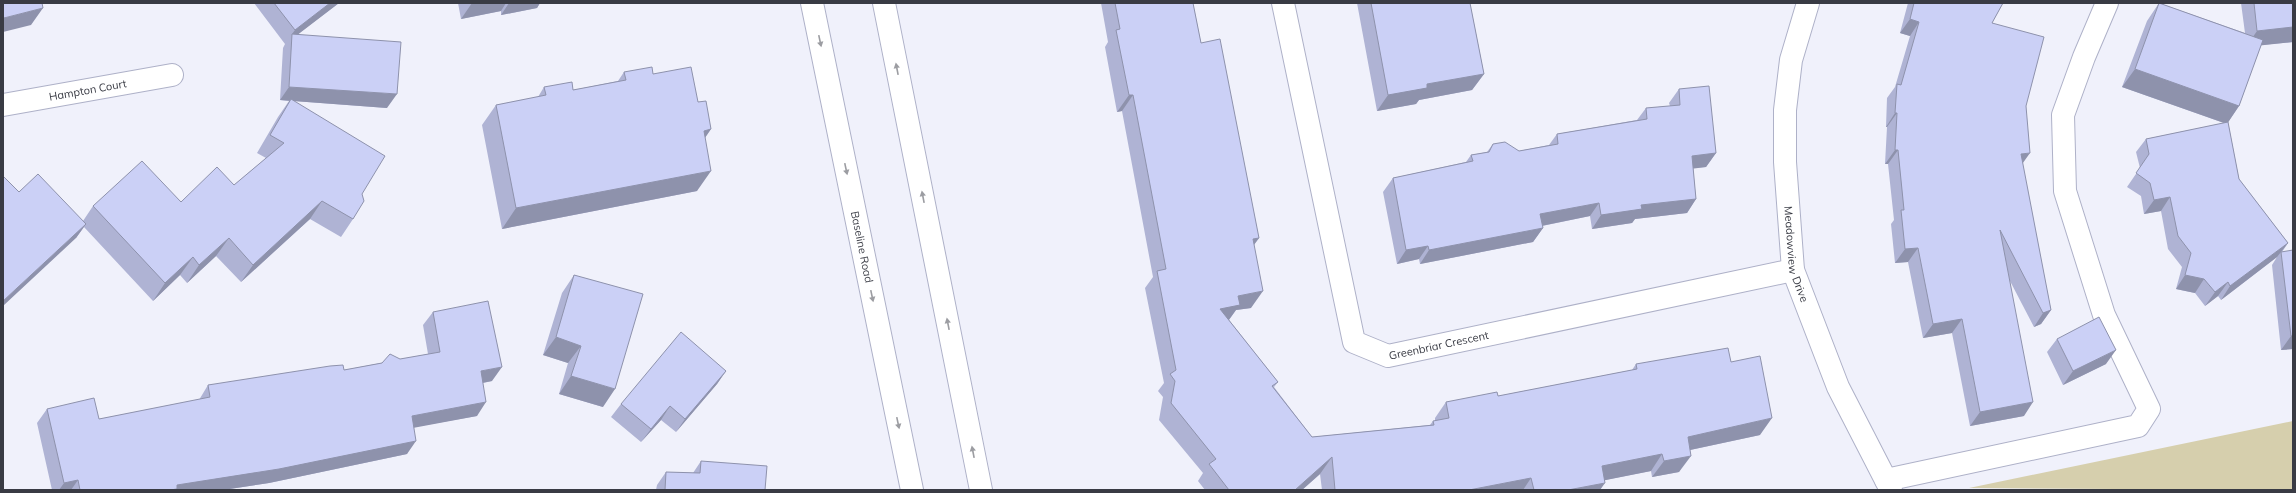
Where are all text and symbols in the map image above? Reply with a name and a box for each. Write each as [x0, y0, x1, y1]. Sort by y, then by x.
one-way arrow [817, 35, 823, 47]
one-way arrow [894, 63, 900, 75]
street label: Hampton Court [48, 76, 128, 104]
one-way arrow [844, 162, 850, 175]
one-way arrow [919, 191, 925, 203]
street label: Meadowview Drive [1781, 206, 1812, 304]
street label: Baseline Road [848, 210, 876, 284]
one-way arrow [870, 290, 876, 302]
one-way arrow [945, 318, 951, 330]
street label: Greenbriar Crescent [1388, 328, 1490, 363]
one-way arrow [896, 417, 902, 429]
one-way arrow [970, 446, 976, 458]

